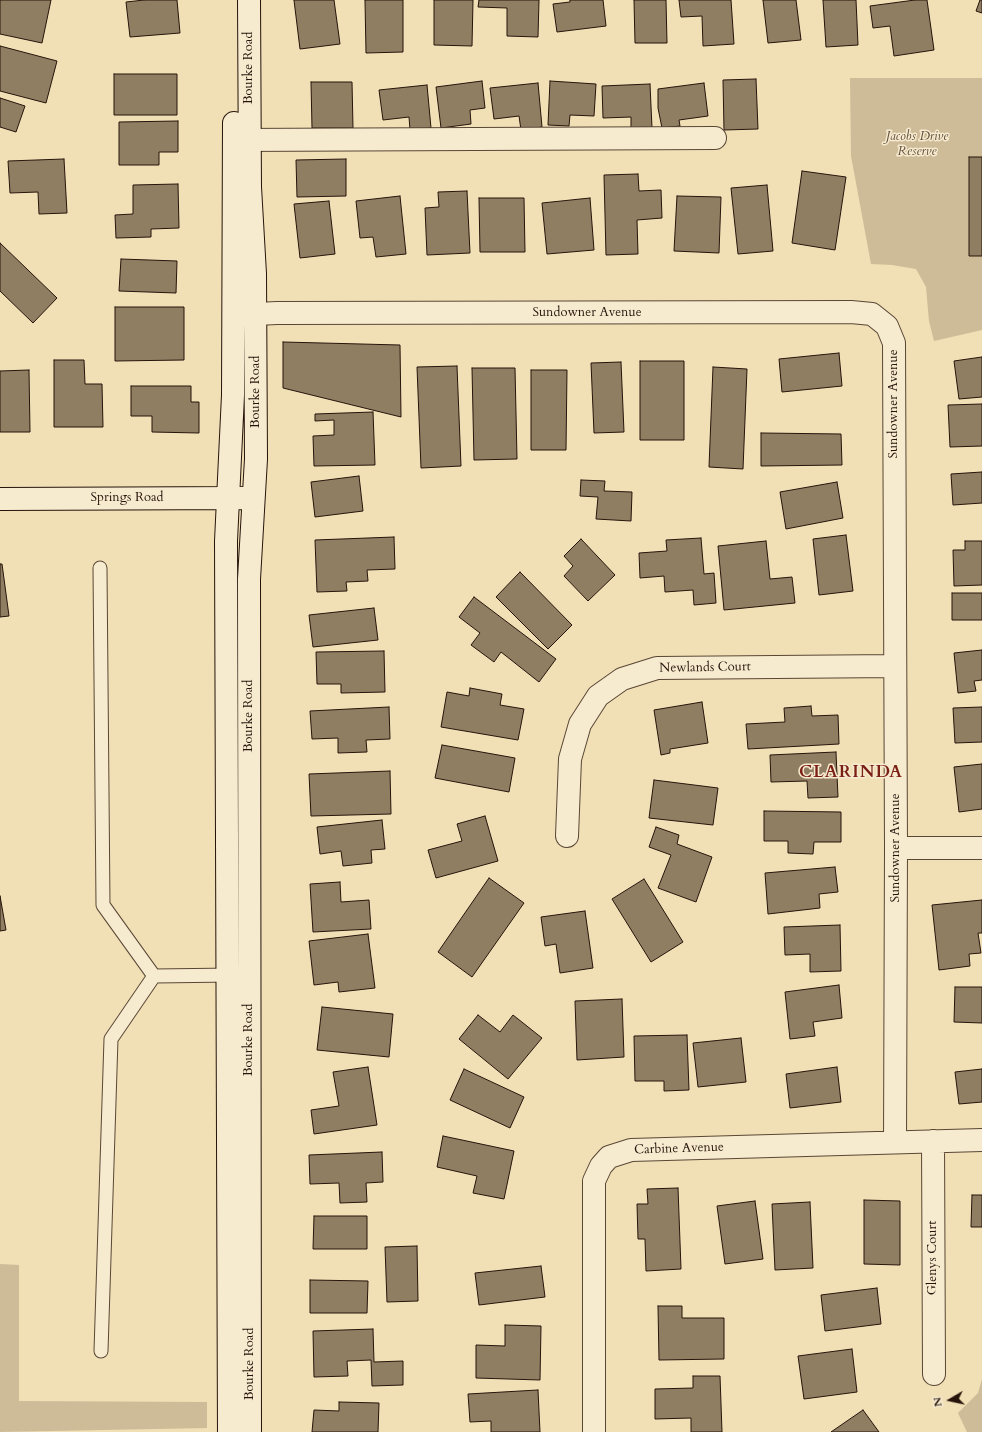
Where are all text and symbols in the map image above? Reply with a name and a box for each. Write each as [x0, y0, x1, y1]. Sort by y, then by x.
street label: Bourke Road [241, 32, 257, 104]
park label: Jacobs Drive Reserve [886, 129, 948, 160]
street label: Sundowner Avenue [532, 305, 642, 321]
street label: Sundowner Avenue [886, 349, 902, 459]
street label: Bourke Road [248, 356, 264, 428]
street label: Springs Road [91, 490, 163, 506]
street label: Newlands Court [659, 659, 751, 677]
street label: Bourke Road [241, 680, 257, 752]
district label: CLARINDA [799, 763, 903, 783]
street label: Sundowner Avenue [888, 793, 904, 903]
street label: Bourke Road [241, 1004, 257, 1076]
street label: Carbine Avenue [634, 1140, 724, 1158]
street label: Glenys Court [925, 1221, 941, 1295]
street label: Bourke Road [242, 1328, 258, 1400]
north arrow [930, 1380, 970, 1420]
text: N [930, 1396, 946, 1408]

